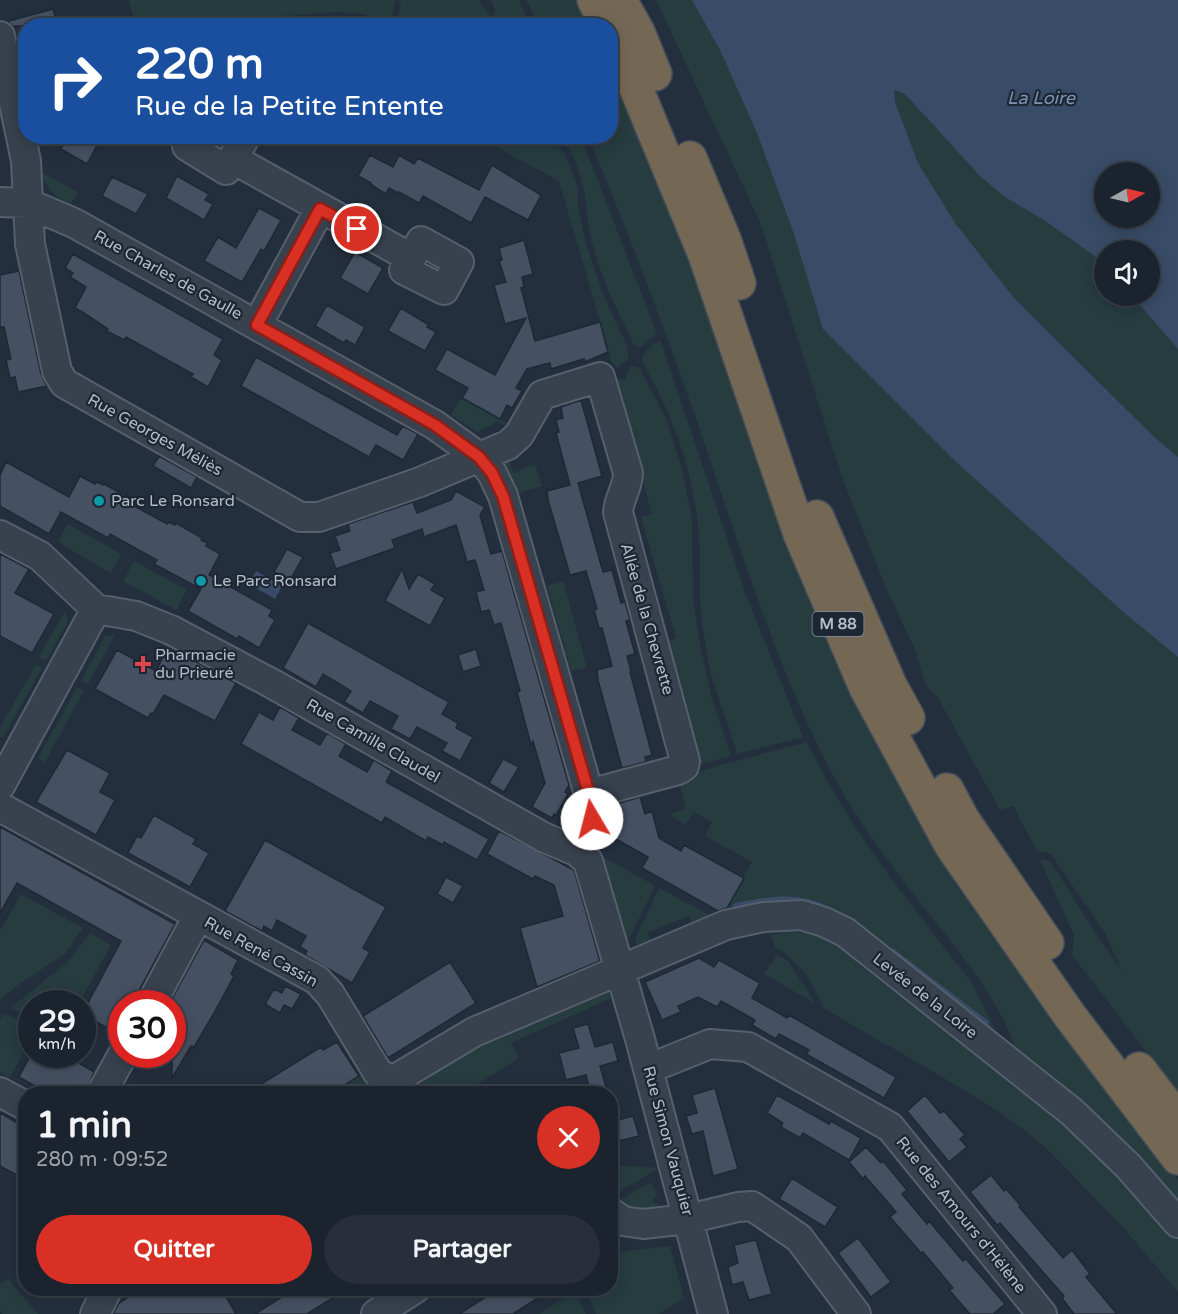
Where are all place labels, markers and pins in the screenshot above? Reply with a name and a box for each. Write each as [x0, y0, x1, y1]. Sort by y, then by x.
pin [331, 203, 382, 254]
place label: Parc Le Ronsard [111, 491, 235, 511]
marker: Parc Le Ronsard [92, 494, 106, 508]
place label: Le Parc Ronsard [213, 571, 337, 591]
marker: Le Parc Ronsard [194, 574, 208, 588]
place label: Pharmacie du Prieuré [155, 645, 236, 683]
marker: Pharmacie du Prieuré [136, 657, 150, 671]

